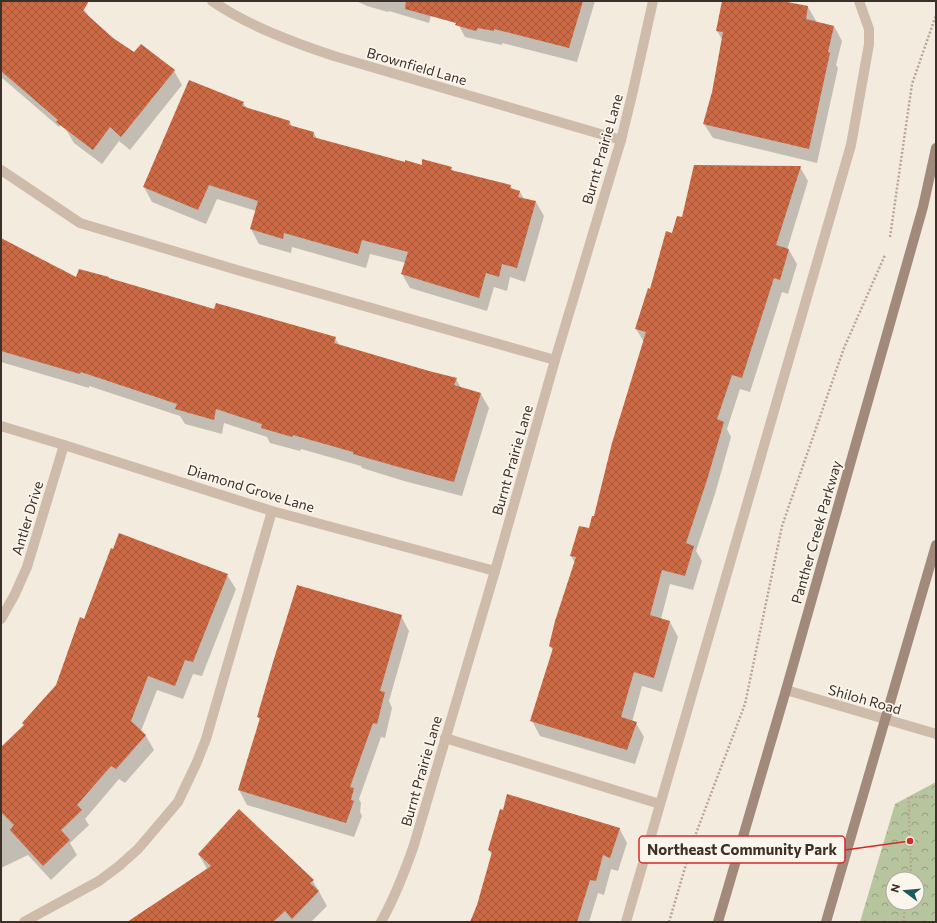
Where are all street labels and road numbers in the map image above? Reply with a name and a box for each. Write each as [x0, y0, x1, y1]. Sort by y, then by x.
street label: Brownfield Lane [365, 44, 469, 88]
street label: Burnt Prairie Lane [578, 92, 626, 206]
street label: Burnt Prairie Lane [488, 403, 536, 517]
street label: Panther Creek Parkway [787, 458, 845, 606]
street label: Diamond Grove Lane [185, 461, 317, 515]
street label: Antler Drive [8, 479, 46, 557]
street label: Shiloh Road [827, 680, 903, 718]
street label: Burnt Prairie Lane [397, 714, 445, 828]

